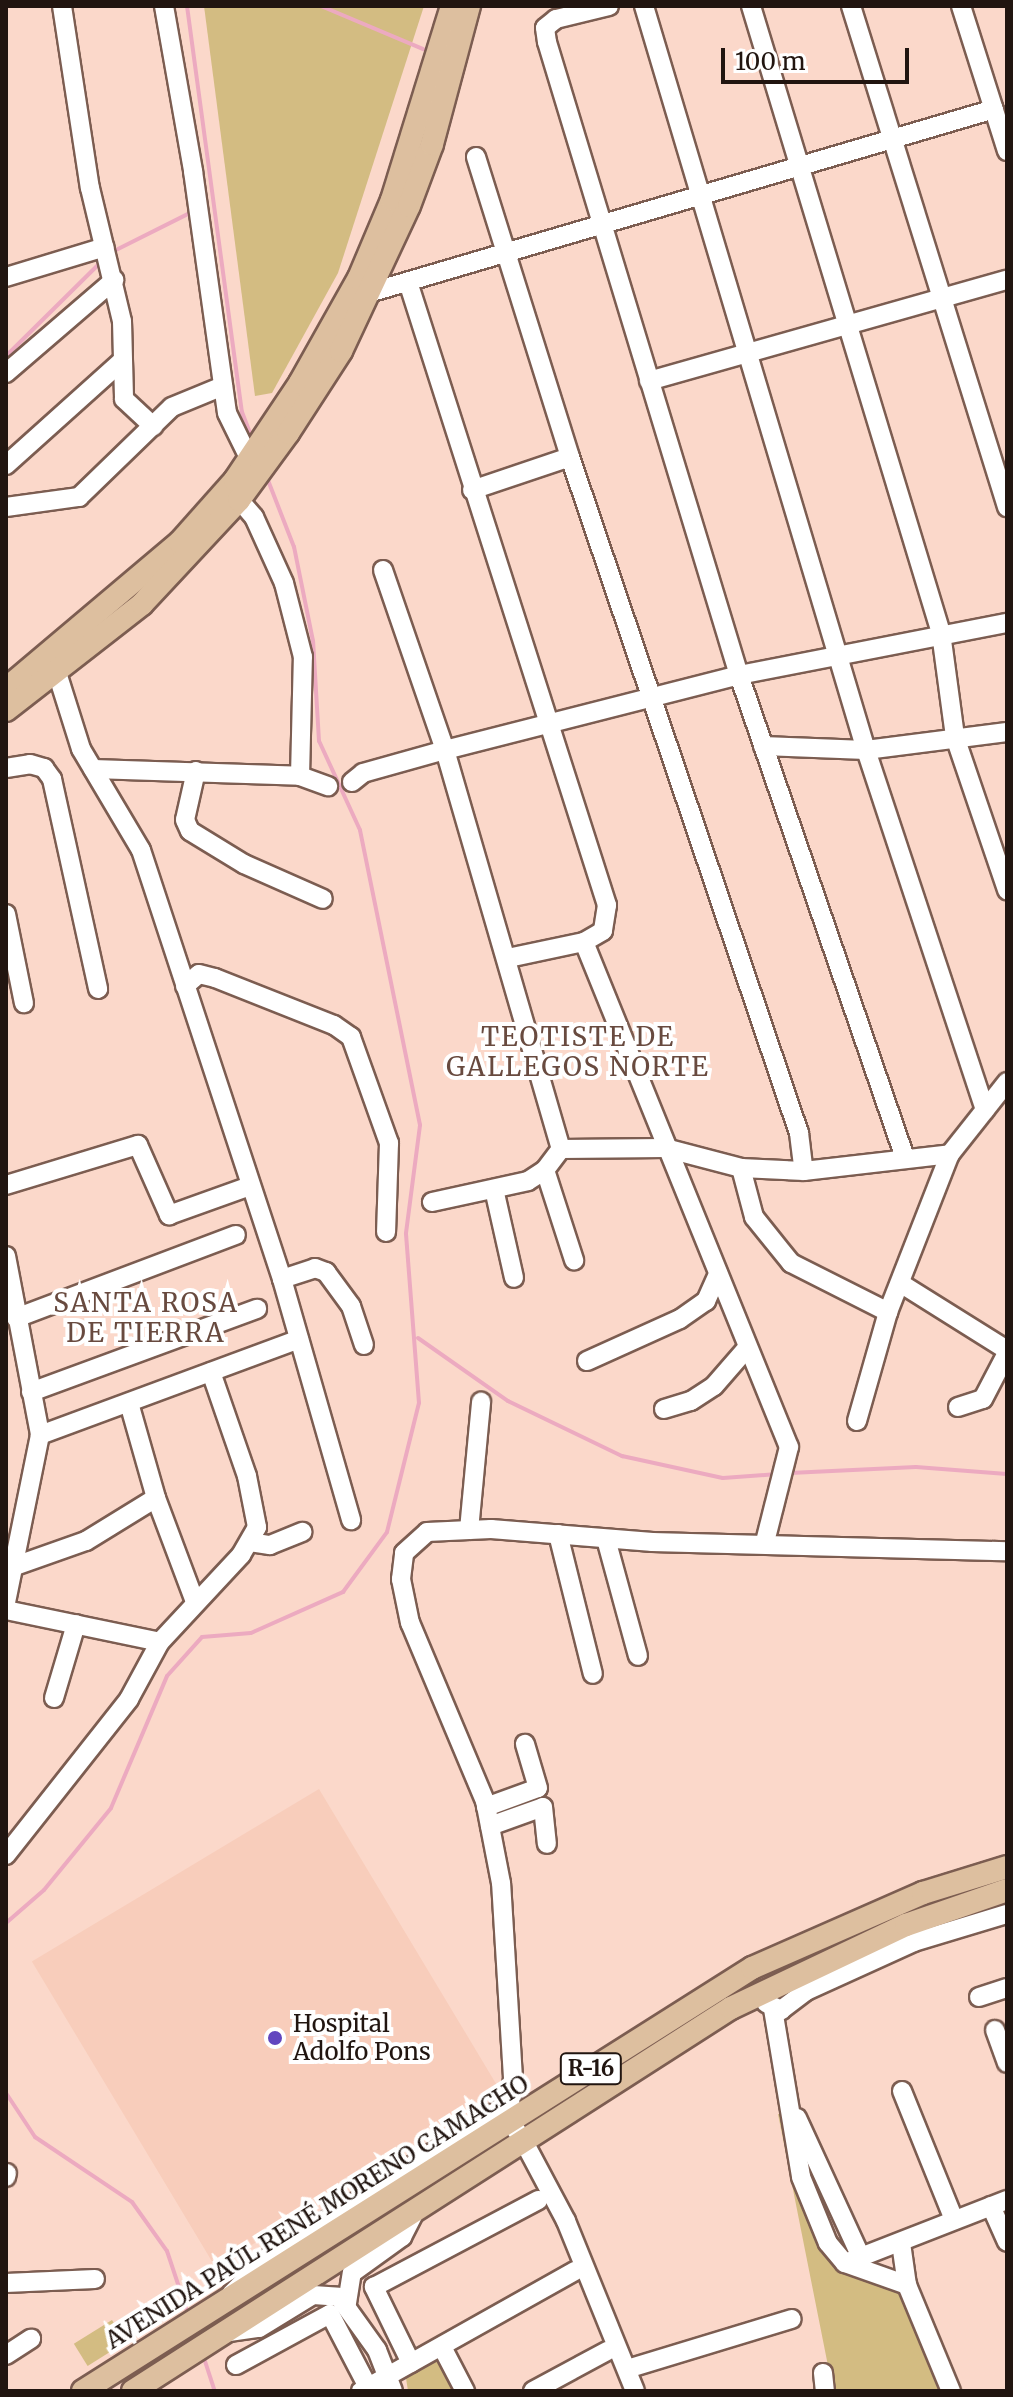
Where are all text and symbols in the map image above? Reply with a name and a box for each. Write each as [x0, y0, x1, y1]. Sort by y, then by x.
scale bar [725, 32, 913, 82]
text: 100 m [735, 46, 805, 77]
district label: TEOTISTE DE GALLEGOS NORTE [446, 1021, 710, 1082]
district label: SANTA ROSA DE TIERRA [53, 1287, 239, 1348]
place label: Hospital Adolfo Pons [293, 2010, 431, 2066]
marker: Hospital Adolfo Pons [264, 2027, 286, 2049]
road number: R-16 [559, 2051, 623, 2087]
street label: AVENIDA PAÚL RENÉ MORENO CAMACHO [100, 2069, 534, 2355]

